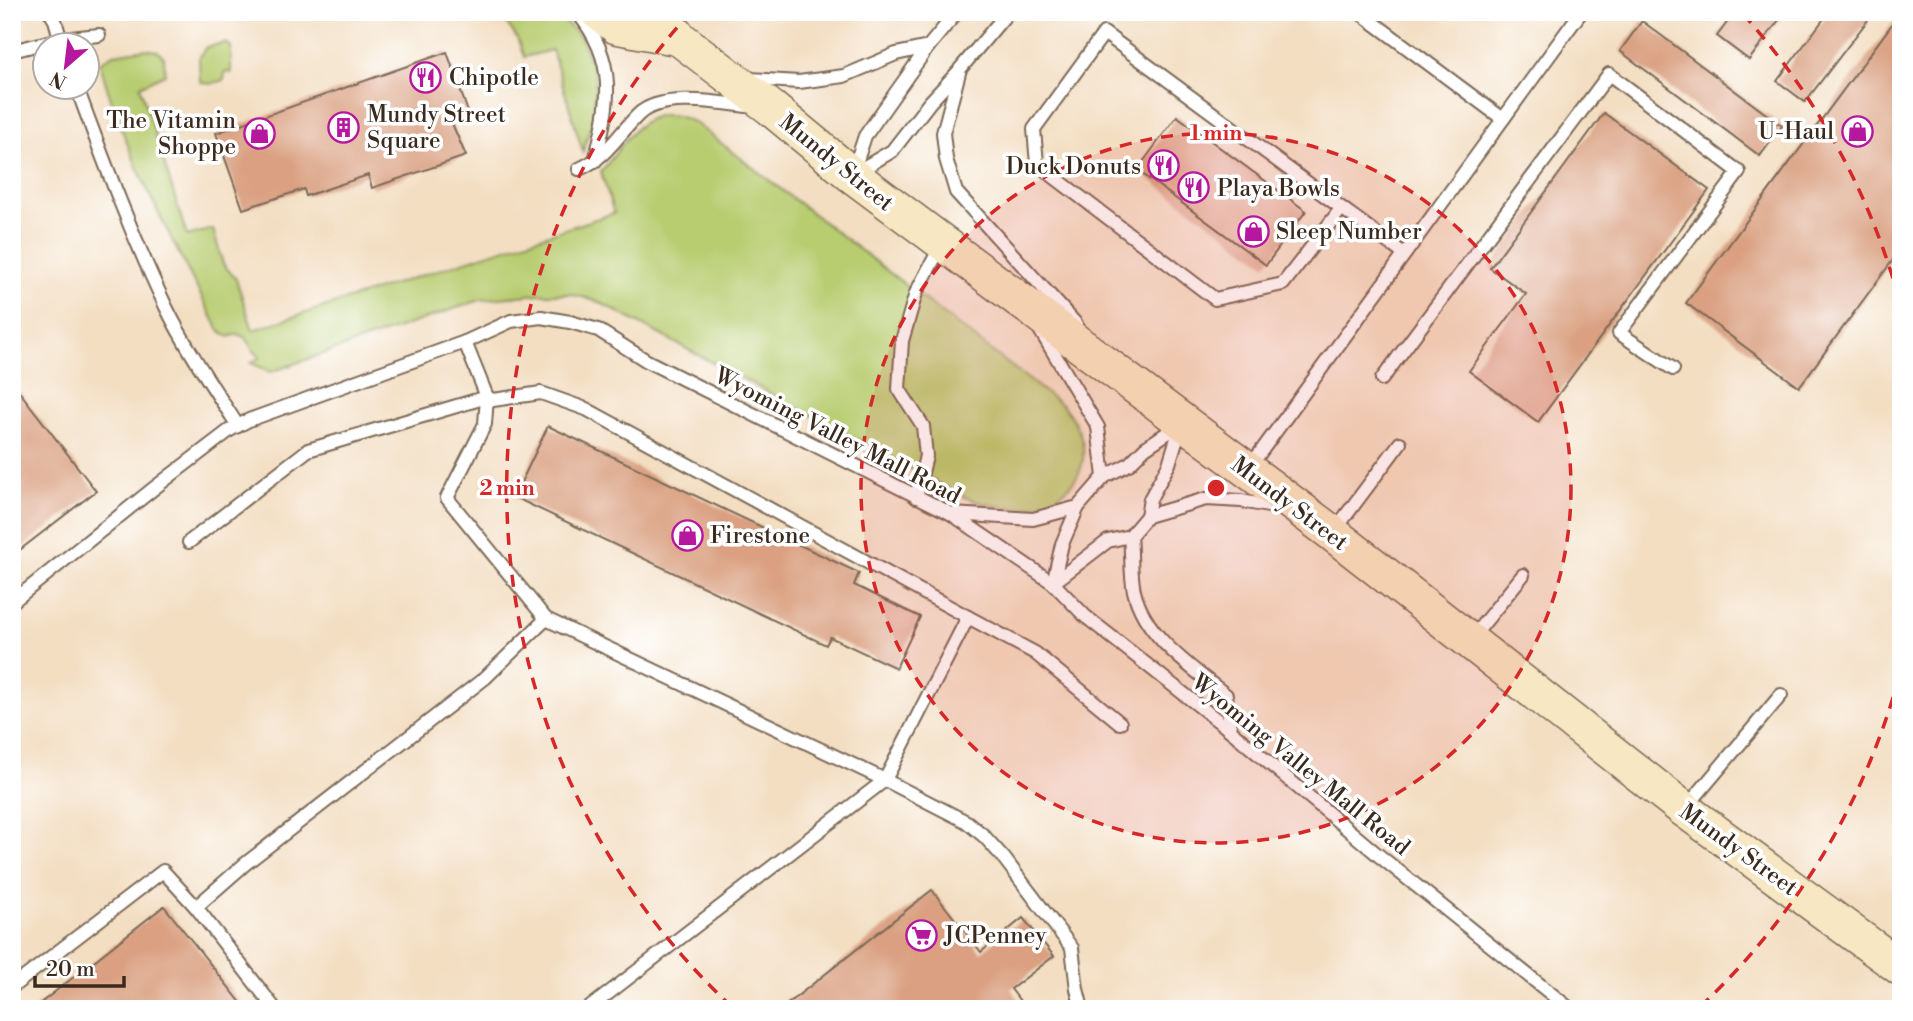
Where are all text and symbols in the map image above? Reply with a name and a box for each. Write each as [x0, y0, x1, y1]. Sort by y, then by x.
north arrow [32, 32, 102, 102]
restaurant icon: Chipotle [409, 60, 443, 94]
place label: Chipotle [449, 64, 539, 92]
text: N [46, 66, 71, 94]
place label: Mundy Street Square [367, 101, 506, 155]
place label: The Vitamin Shoppe [106, 107, 236, 161]
street label: Mundy Street [774, 108, 899, 217]
building icon: Mundy Street Square [327, 110, 361, 144]
shop icon: U-Haul [1840, 114, 1874, 148]
shop icon: The Vitamin Shoppe [242, 116, 276, 150]
place label: U-Haul [1758, 118, 1834, 146]
text: 1 min [1190, 121, 1242, 147]
restaurant icon: Duck Donuts [1147, 149, 1181, 183]
place label: Duck Donuts [1006, 153, 1141, 181]
restaurant icon: Playa Bowls [1177, 171, 1211, 205]
place label: Playa Bowls [1217, 175, 1340, 203]
shop icon: Sleep Number [1236, 214, 1270, 248]
place label: Sleep Number [1276, 218, 1422, 246]
street label: Wyoming Valley Mall Road [709, 361, 966, 510]
street label: Mundy Street [1226, 451, 1353, 557]
text: 2 min [479, 476, 535, 502]
centre of rings [1204, 476, 1228, 500]
shop icon: Firestone [670, 518, 704, 552]
place label: Firestone [710, 522, 810, 550]
street label: Wyoming Valley Mall Road [1185, 667, 1415, 862]
street label: Mundy Street [1674, 798, 1803, 902]
supermarket icon: JCPenney [904, 918, 938, 952]
place label: JCPenney [943, 922, 1047, 950]
scale bar [35, 944, 124, 988]
text: 20 m [46, 957, 95, 983]

